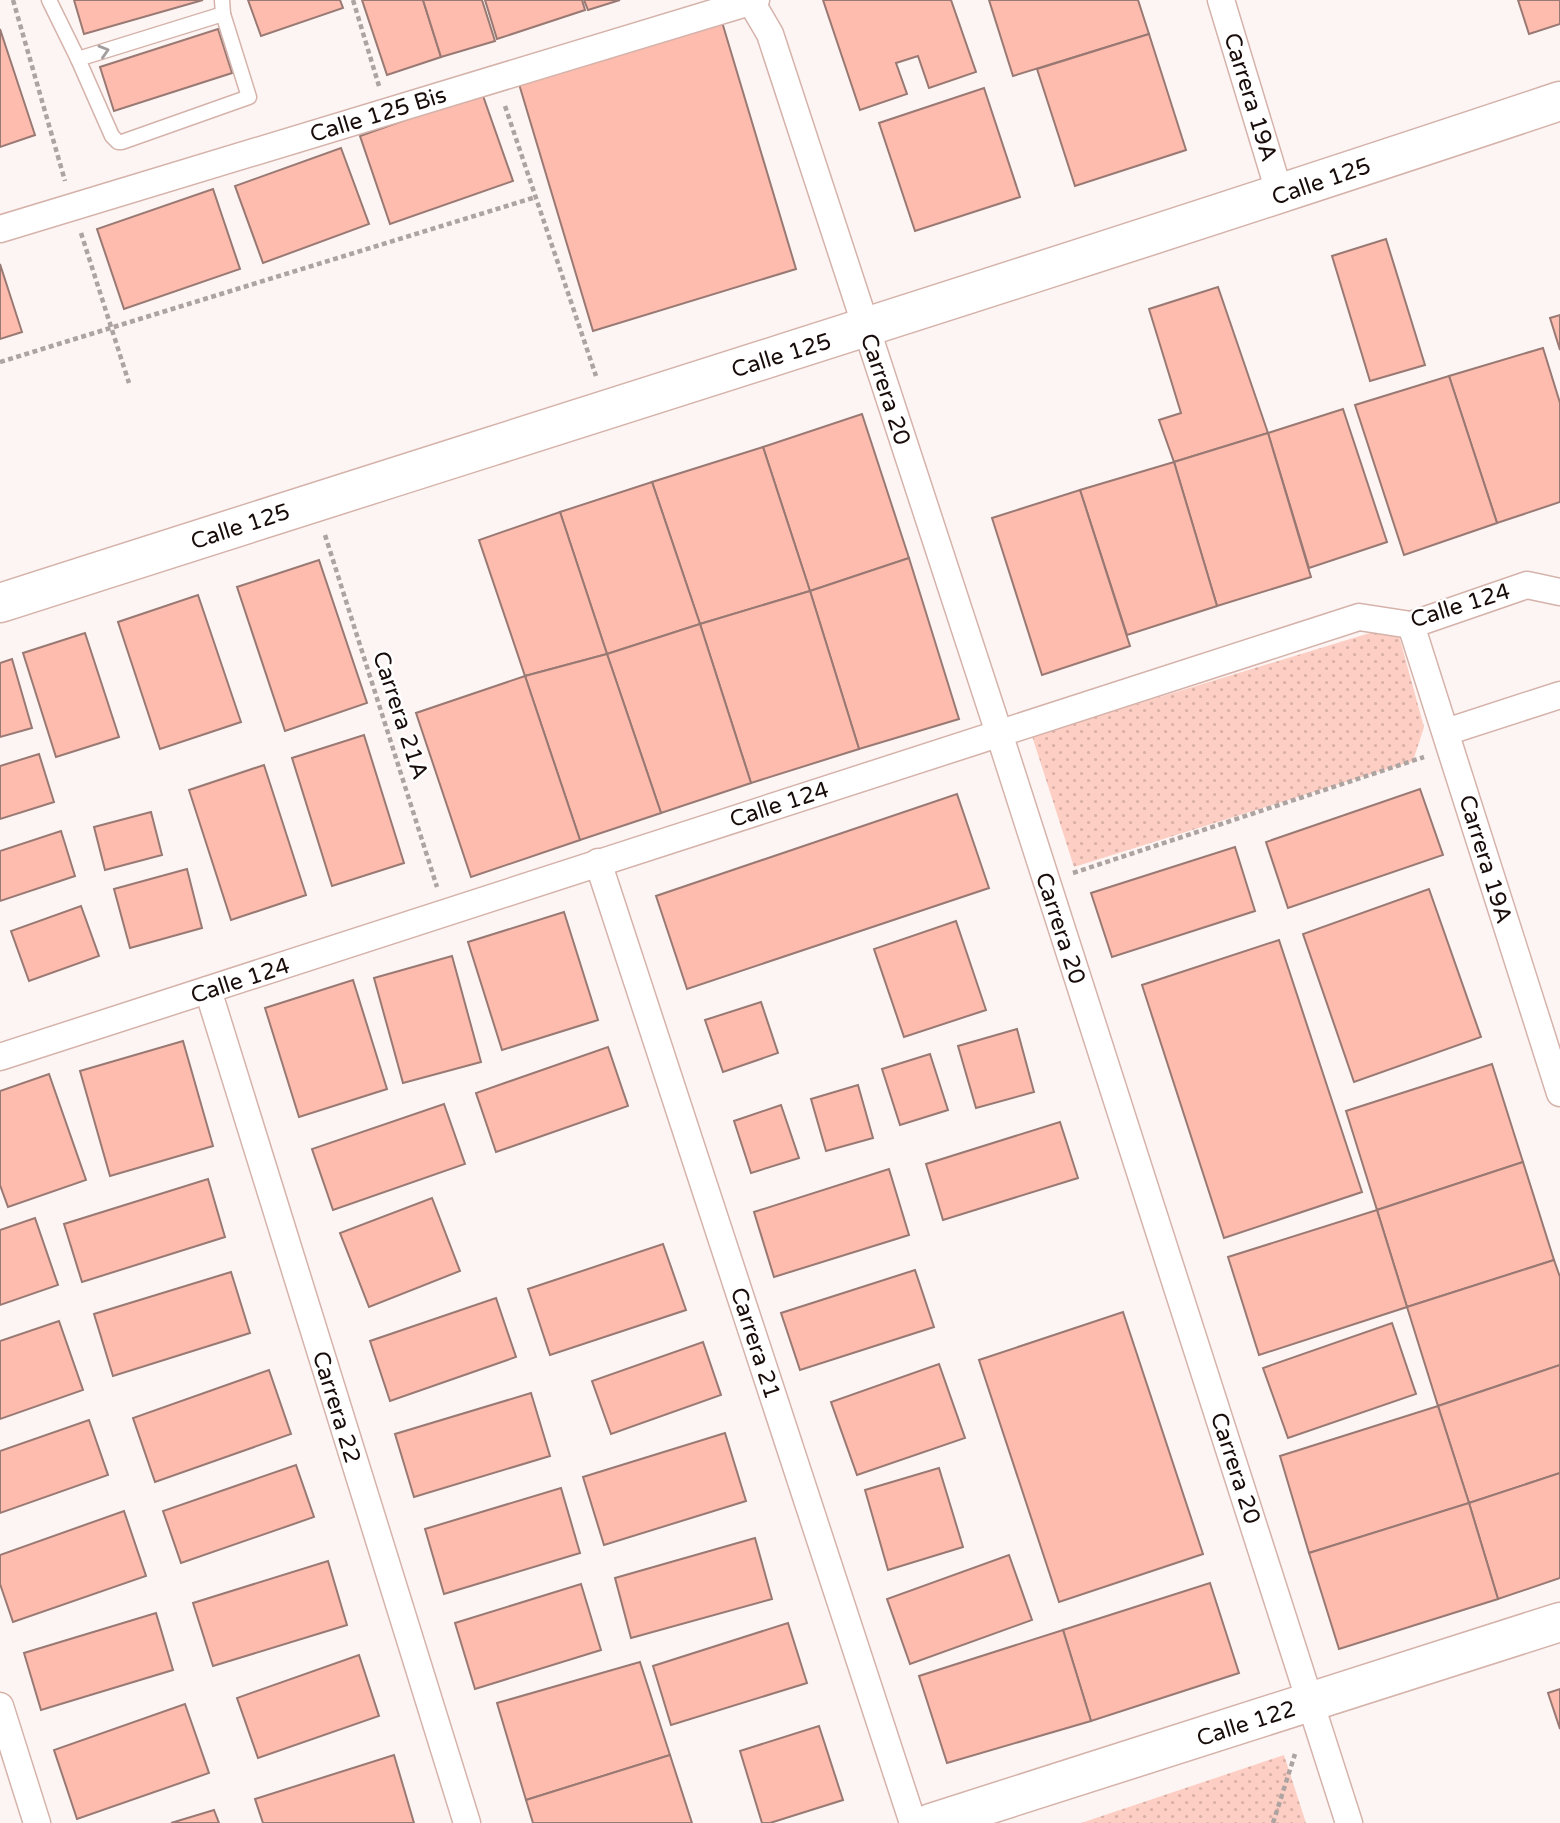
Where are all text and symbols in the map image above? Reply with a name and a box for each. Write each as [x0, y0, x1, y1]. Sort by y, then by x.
street label: Carrera 19A [1217, 30, 1283, 165]
one-way arrow [98, 45, 110, 60]
street label: Calle 125 Bis [307, 81, 450, 149]
street label: Calle 125 [1268, 152, 1374, 212]
street label: Calle 125 [728, 328, 834, 384]
street label: Carrera 20 [854, 330, 916, 449]
street label: Calle 125 [187, 498, 293, 556]
street label: Calle 124 [1407, 578, 1513, 634]
street label: Carrera 21A [366, 648, 434, 783]
street label: Calle 124 [726, 776, 832, 834]
street label: Carrera 19A [1452, 792, 1518, 927]
street label: Carrera 20 [1029, 869, 1091, 988]
street label: Calle 124 [187, 952, 293, 1010]
street label: Carrera 21 [724, 1284, 786, 1403]
street label: Carrera 22 [306, 1348, 366, 1467]
street label: Carrera 20 [1204, 1409, 1266, 1528]
street label: Calle 122 [1193, 1695, 1299, 1753]

